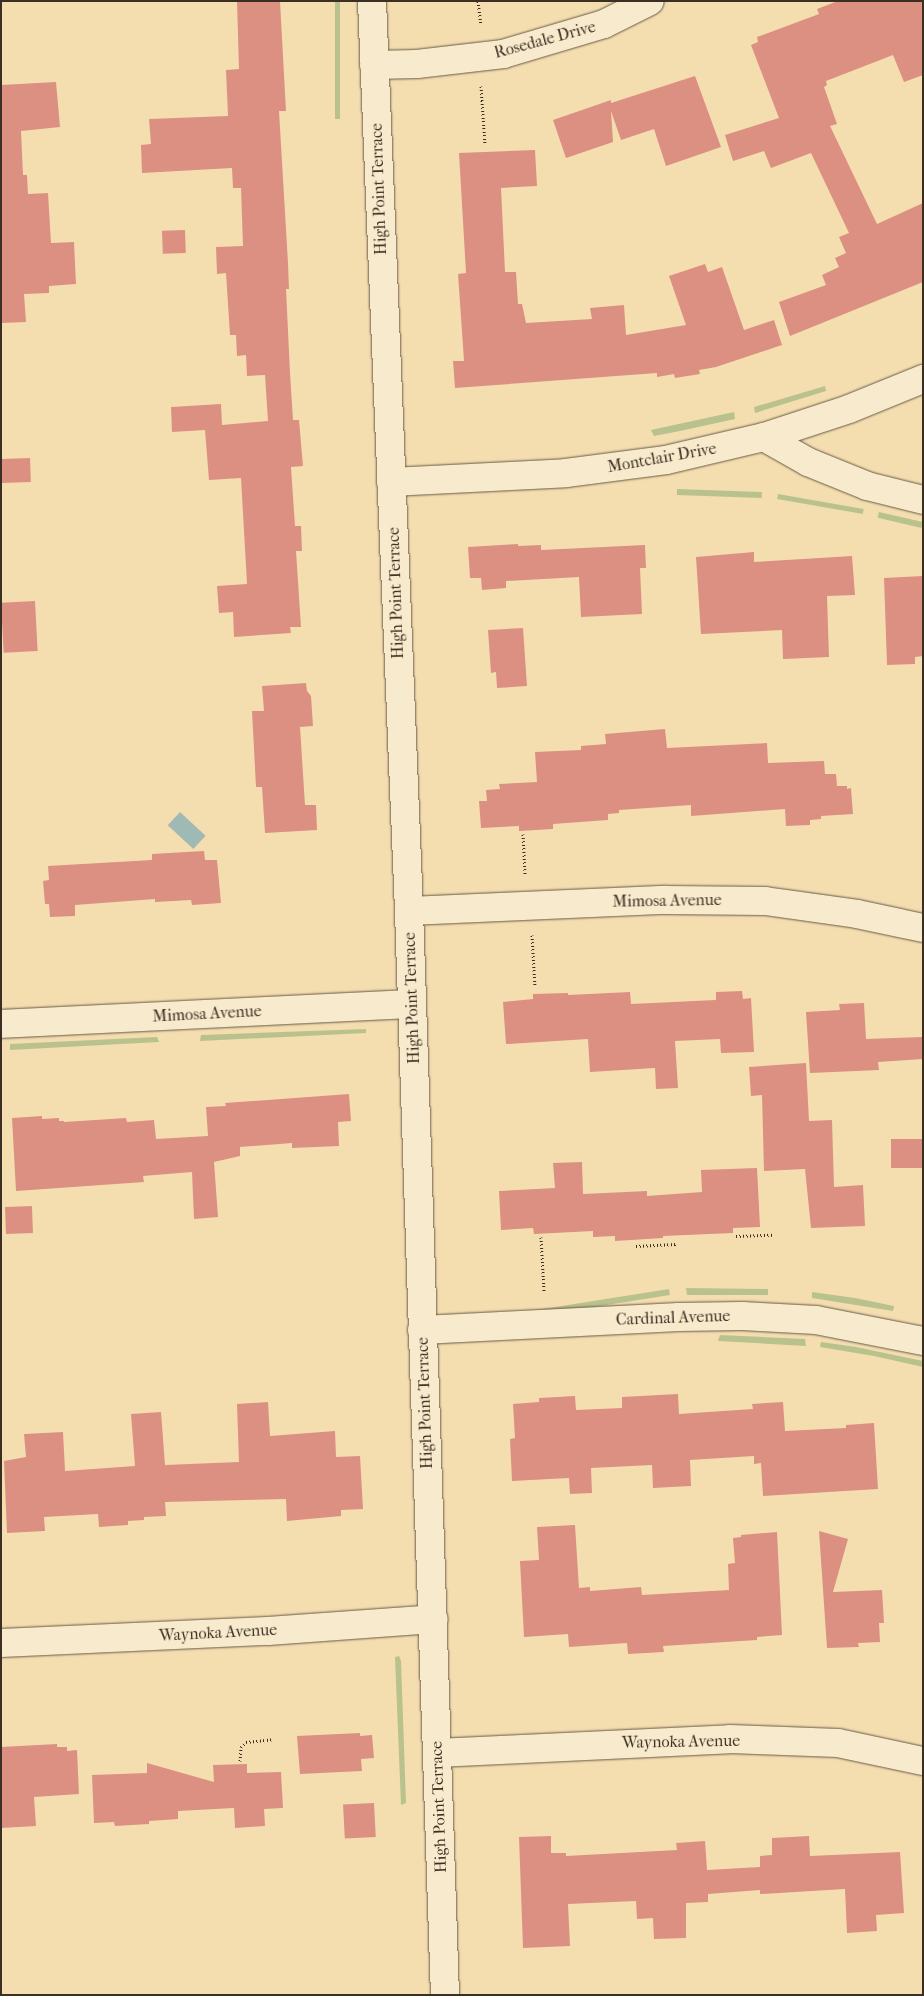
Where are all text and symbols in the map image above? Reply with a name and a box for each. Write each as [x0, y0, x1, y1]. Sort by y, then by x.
street label: Rosedale Drive [492, 17, 598, 63]
street label: High Point Terrace [367, 123, 391, 255]
street label: Montclair Drive [606, 439, 718, 477]
street label: High Point Terrace [384, 527, 408, 659]
street label: Mimosa Avenue [612, 890, 722, 912]
street label: High Point Terrace [400, 932, 424, 1064]
street label: Mimosa Avenue [152, 1002, 262, 1026]
street label: Cardinal Avenue [615, 1306, 731, 1330]
street label: High Point Terrace [413, 1337, 437, 1469]
street label: Waynoka Avenue [159, 1620, 277, 1646]
street label: Waynoka Avenue [622, 1731, 740, 1753]
street label: High Point Terrace [427, 1741, 451, 1873]

